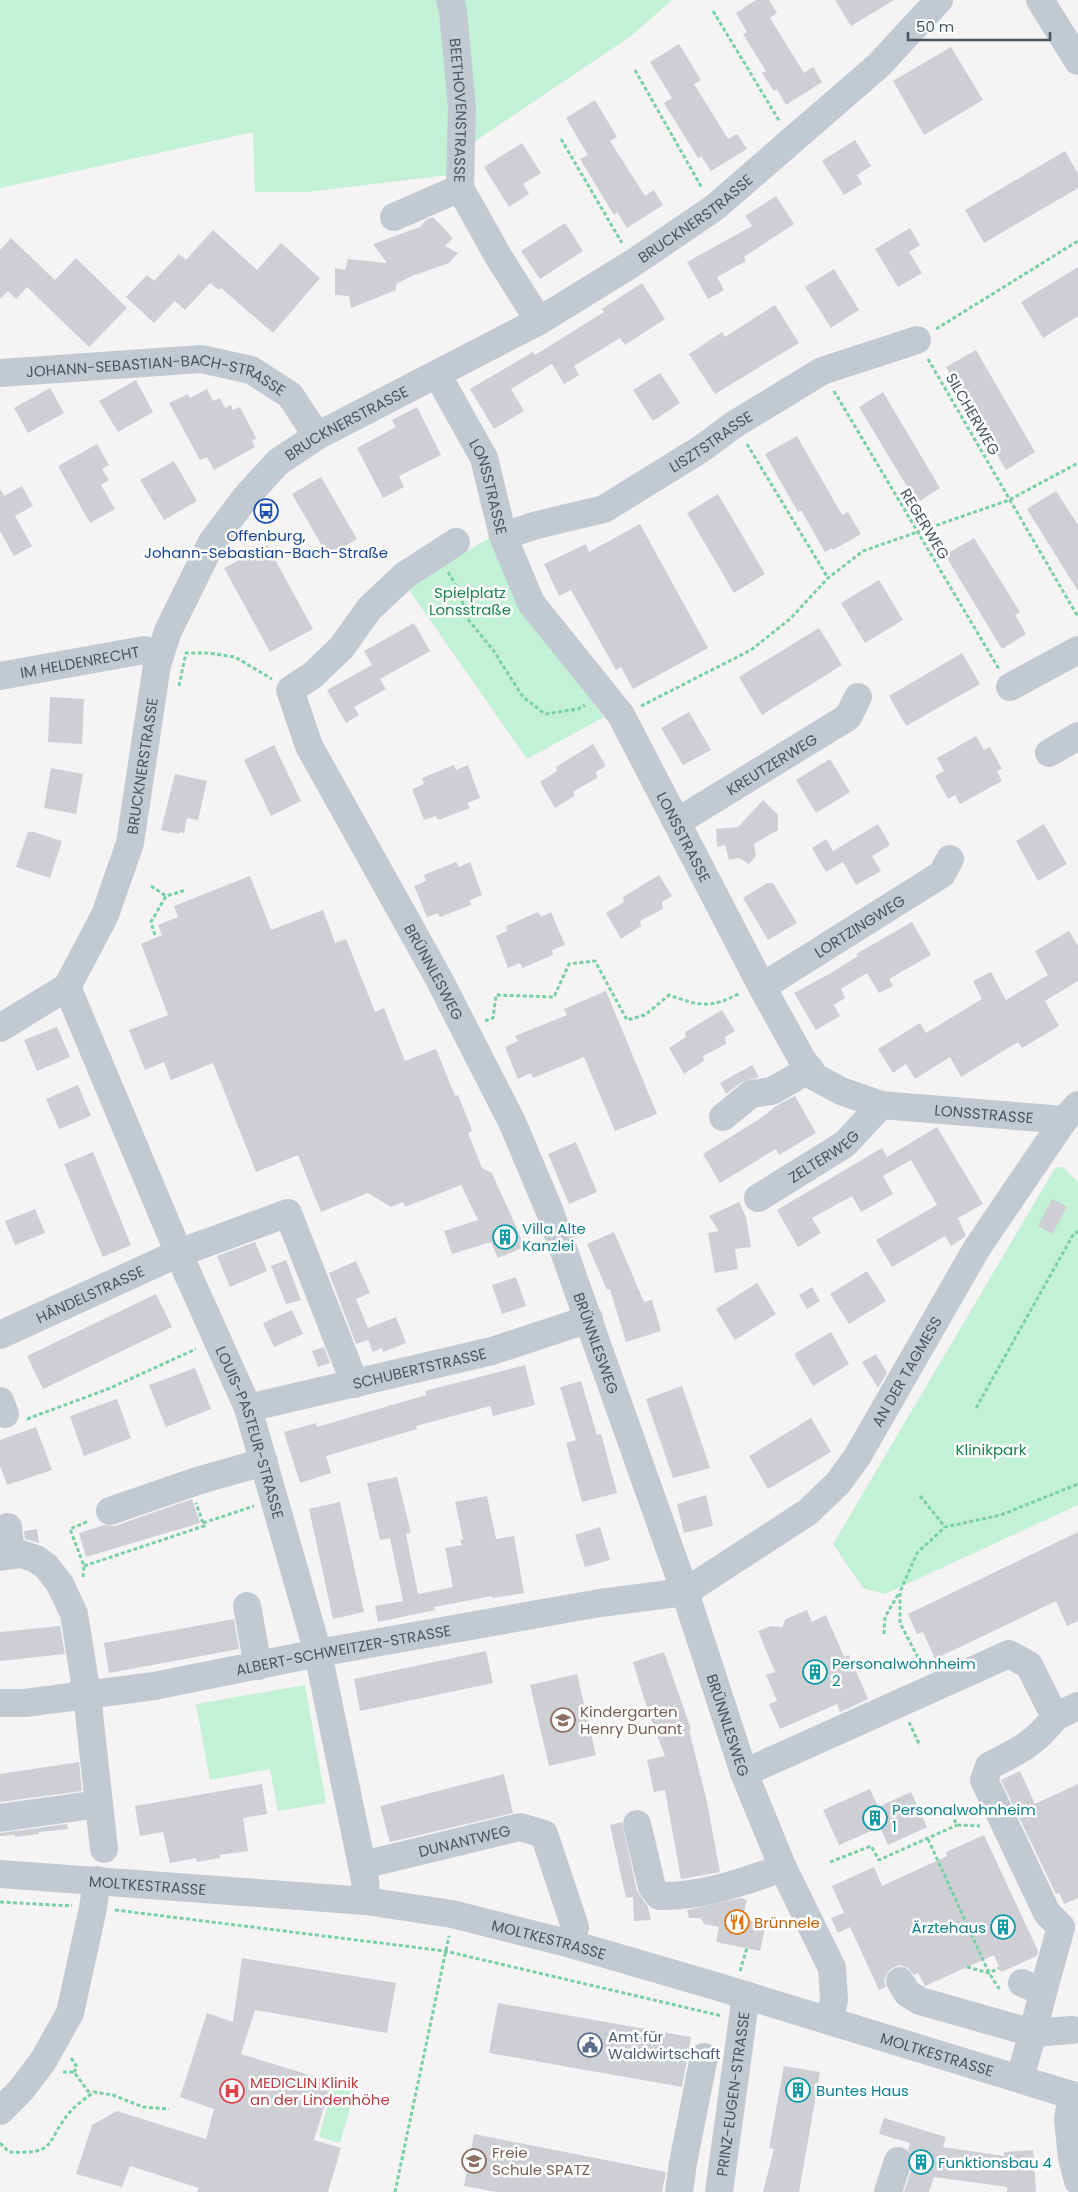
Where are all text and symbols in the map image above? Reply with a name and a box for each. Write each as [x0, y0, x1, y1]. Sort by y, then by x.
scale bar [908, 10, 1050, 42]
text: 50 m [916, 16, 954, 37]
street label: BEETHOVENSTRASSE [445, 37, 473, 183]
street label: BRUCKNERSTRASSE [633, 169, 757, 267]
street label: JOHANN-SEBASTIAN-BACH-STRASSE [25, 348, 290, 400]
street label: SILCHERWEG [941, 369, 1005, 459]
street label: BRUCKNERSTRASSE [280, 380, 412, 465]
street label: LISZTSTRASSE [665, 405, 756, 477]
street label: LONSSTRASSE [465, 435, 513, 537]
street label: REGERWEG [896, 485, 955, 564]
bus stop icon: Offenburg, Johann-Sebastian-Bach-Straße [253, 498, 279, 524]
place label: Offenburg, Johann-Sebastian-Bach-Straße [144, 525, 388, 563]
park label: Spielplatz Lonsstraße [429, 582, 511, 620]
street label: IM HELDENRECHT [18, 641, 141, 683]
street label: BRUCKNERSTRASSE [121, 696, 162, 836]
street label: KREUTZERWEG [722, 728, 821, 800]
street label: LONSSTRASSE [652, 788, 716, 886]
street label: LORTZINGWEG [810, 889, 909, 962]
street label: BRÜNNLESWEG [400, 920, 469, 1024]
street label: LONSSTRASSE [934, 1099, 1034, 1128]
street label: ZELTERWEG [784, 1125, 864, 1187]
place label: Villa Alte Kanzlei [522, 1218, 586, 1256]
building icon: Villa Alte Kanzlei [492, 1224, 518, 1250]
street label: HÄNDELSTRASSE [32, 1260, 148, 1328]
street label: BRÜNNLESWEG [569, 1289, 624, 1397]
street label: AN DER TAGMESS [866, 1312, 946, 1430]
street label: LOUIS-PASTEUR-STRASSE [211, 1342, 290, 1521]
street label: SCHUBERTSTRASSE [350, 1342, 488, 1394]
park label: Klinikpark [956, 1439, 1027, 1460]
street label: ALBERT-SCHWEITZER-STRASSE [234, 1619, 453, 1680]
place label: Personalwohnheim 2 [832, 1653, 976, 1691]
building icon: Personalwohnheim 2 [802, 1659, 828, 1685]
street label: BRÜNNLESWEG [702, 1671, 755, 1779]
place label: Kindergarten Henry Dunant [580, 1701, 682, 1739]
school or university icon: Kindergarten Henry Dunant [550, 1707, 576, 1733]
place label: Personalwohnheim 1 [892, 1799, 1036, 1837]
building icon: Personalwohnheim 1 [862, 1805, 888, 1831]
street label: DUNANTWEG [416, 1819, 513, 1862]
street label: MOLTKESTRASSE [88, 1870, 207, 1900]
restaurant icon: Brünnele [724, 1909, 750, 1935]
place label: Brünnele [754, 1912, 820, 1933]
street label: MOLTKESTRASSE [489, 1914, 609, 1964]
building icon: Ärztehaus [990, 1914, 1016, 1940]
place label: Ärztehaus [912, 1917, 986, 1938]
street label: PRINZ-EUGEN-STRASSE [711, 2010, 754, 2178]
place label: Amt für Waldwirtschaft [608, 2026, 721, 2064]
street label: MOLTKESTRASSE [878, 2027, 996, 2081]
public building icon: Amt für Waldwirtschaft [577, 2032, 603, 2058]
place label: MEDICLIN Klinik an der Lindenhöhe [250, 2072, 390, 2110]
building icon: Buntes Haus [785, 2077, 811, 2103]
hospital icon: MEDICLIN Klinik an der Lindenhöhe [219, 2078, 245, 2104]
place label: Buntes Haus [816, 2080, 909, 2101]
place label: Freie Schule SPATZ [492, 2142, 590, 2180]
school or university icon: Freie Schule SPATZ [461, 2148, 487, 2174]
building icon: Funktionsbau 4 [908, 2149, 934, 2175]
place label: Funktionsbau 4 [938, 2152, 1052, 2173]

